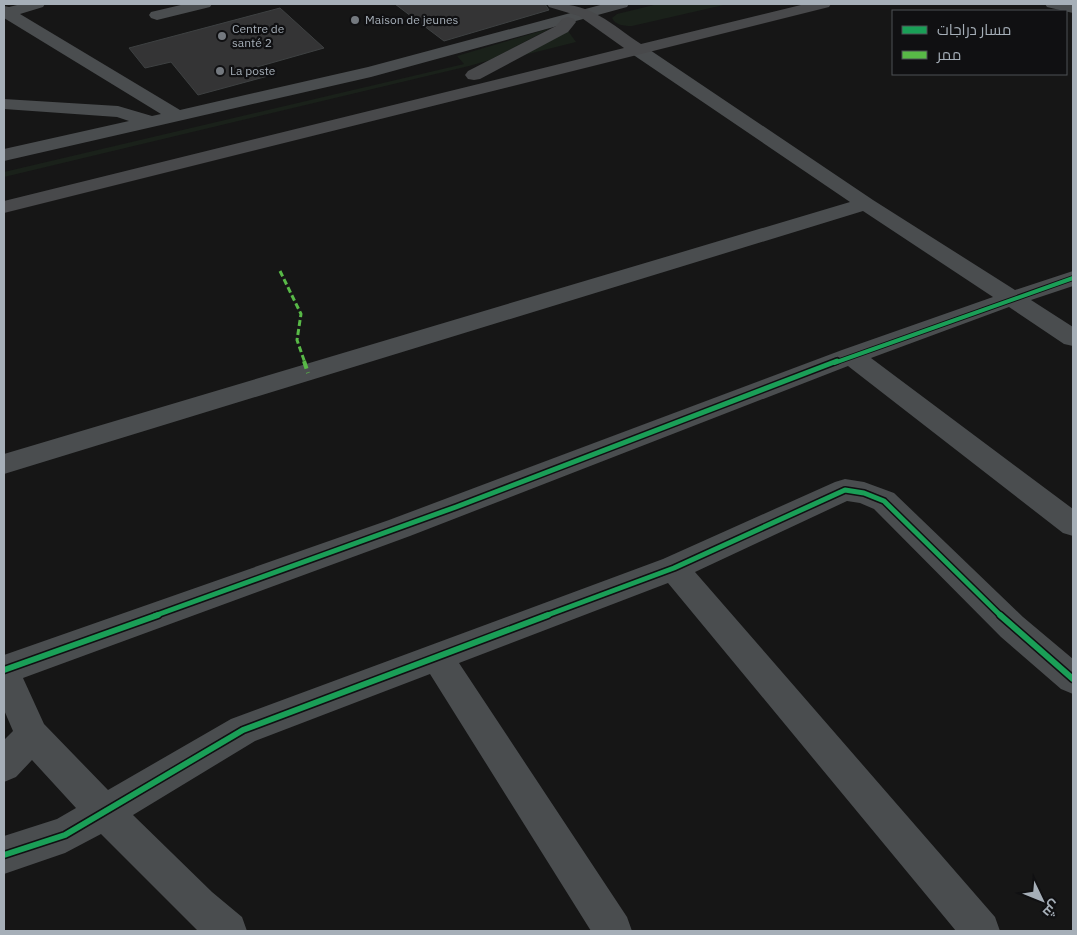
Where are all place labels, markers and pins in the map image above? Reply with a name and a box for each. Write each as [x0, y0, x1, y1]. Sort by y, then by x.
place label: Maison de jeunes [365, 12, 459, 27]
marker: Maison de jeunes [349, 14, 361, 26]
place label: Centre de santé 2 [232, 21, 285, 50]
marker: Centre de santé 2 [216, 30, 228, 42]
place label: La poste [230, 63, 276, 78]
marker: La poste [214, 65, 226, 77]

